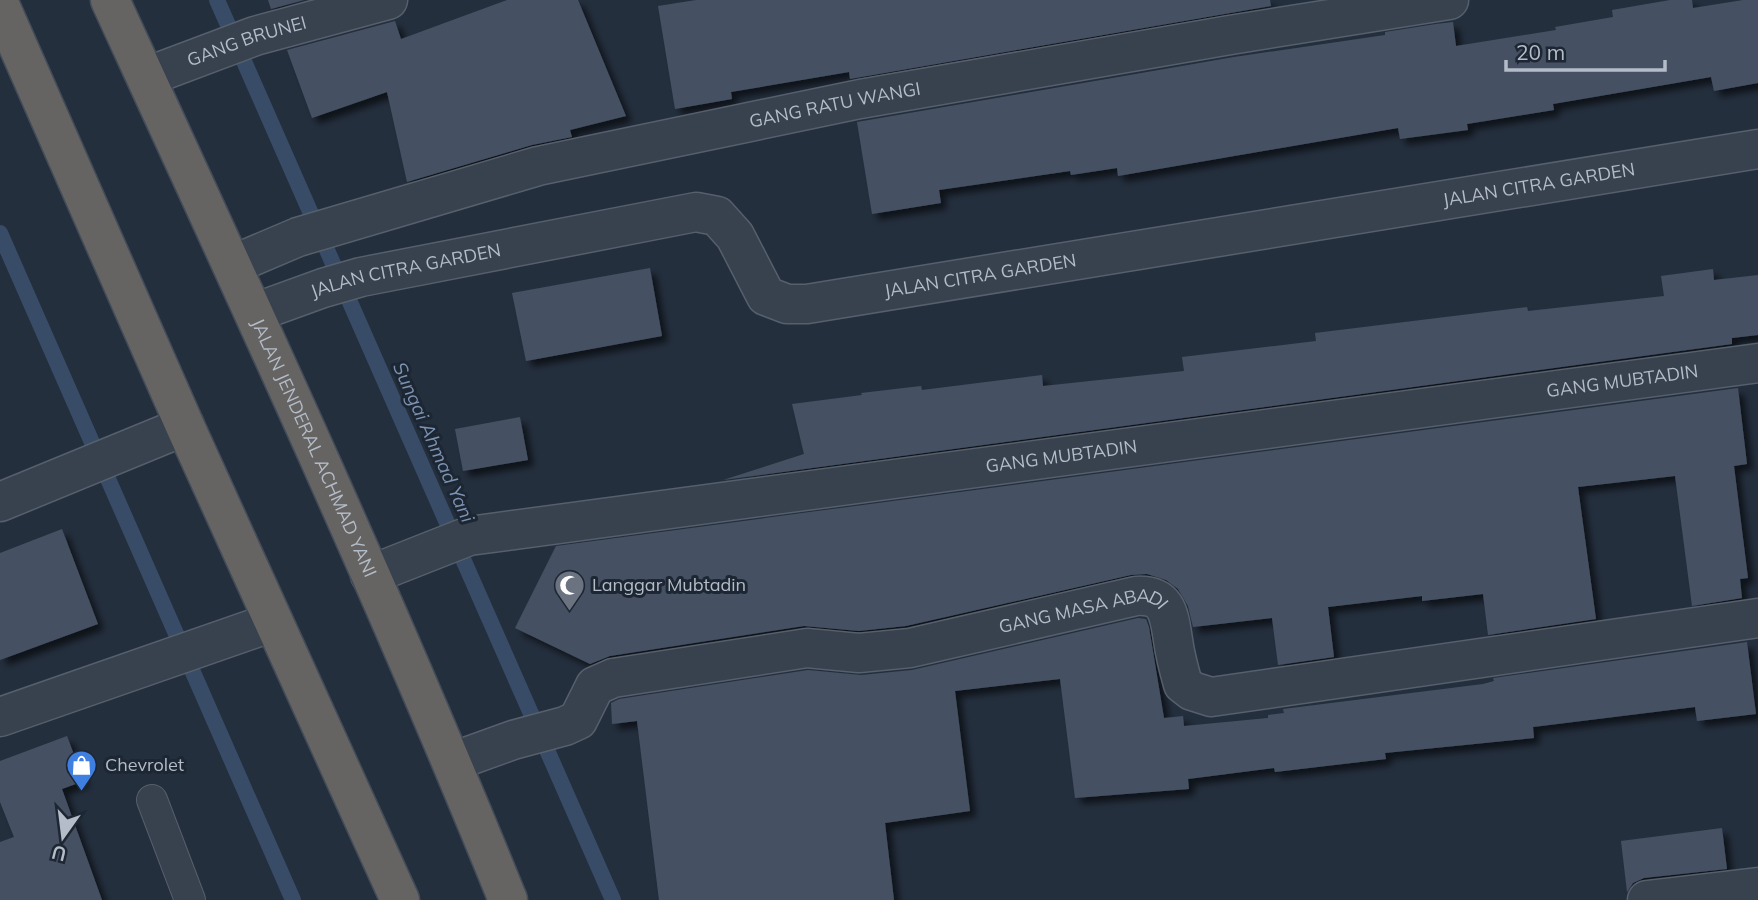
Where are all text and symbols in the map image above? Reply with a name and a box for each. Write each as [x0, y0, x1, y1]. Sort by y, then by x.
street label: GANG BRUNEI [184, 11, 309, 72]
scale bar [1506, 28, 1665, 72]
text: 20 m [1516, 39, 1565, 65]
street label: GANG RATU WANGI [747, 77, 922, 133]
street label: JALAN CITRA GARDEN [1441, 157, 1637, 211]
street label: JALAN CITRA GARDEN [307, 238, 503, 303]
street label: JALAN CITRA GARDEN [882, 248, 1078, 302]
street label: JALAN JENDERAL ACHMAD YANI [246, 315, 382, 581]
water label: Sungai Ahmad Yani [388, 358, 480, 526]
street label: GANG MUBTADIN [1545, 359, 1699, 402]
street label: GANG MUBTADIN [984, 434, 1138, 478]
mosque icon: Langgar Mubtadin [552, 568, 586, 612]
place label: Langgar Mubtadin [592, 573, 746, 596]
street label: GANG MASA ABADI [996, 584, 1174, 638]
shop icon: Chevrolet [65, 748, 99, 792]
place label: Chevrolet [105, 753, 184, 776]
north arrow [28, 802, 98, 872]
text: U [49, 840, 69, 867]

